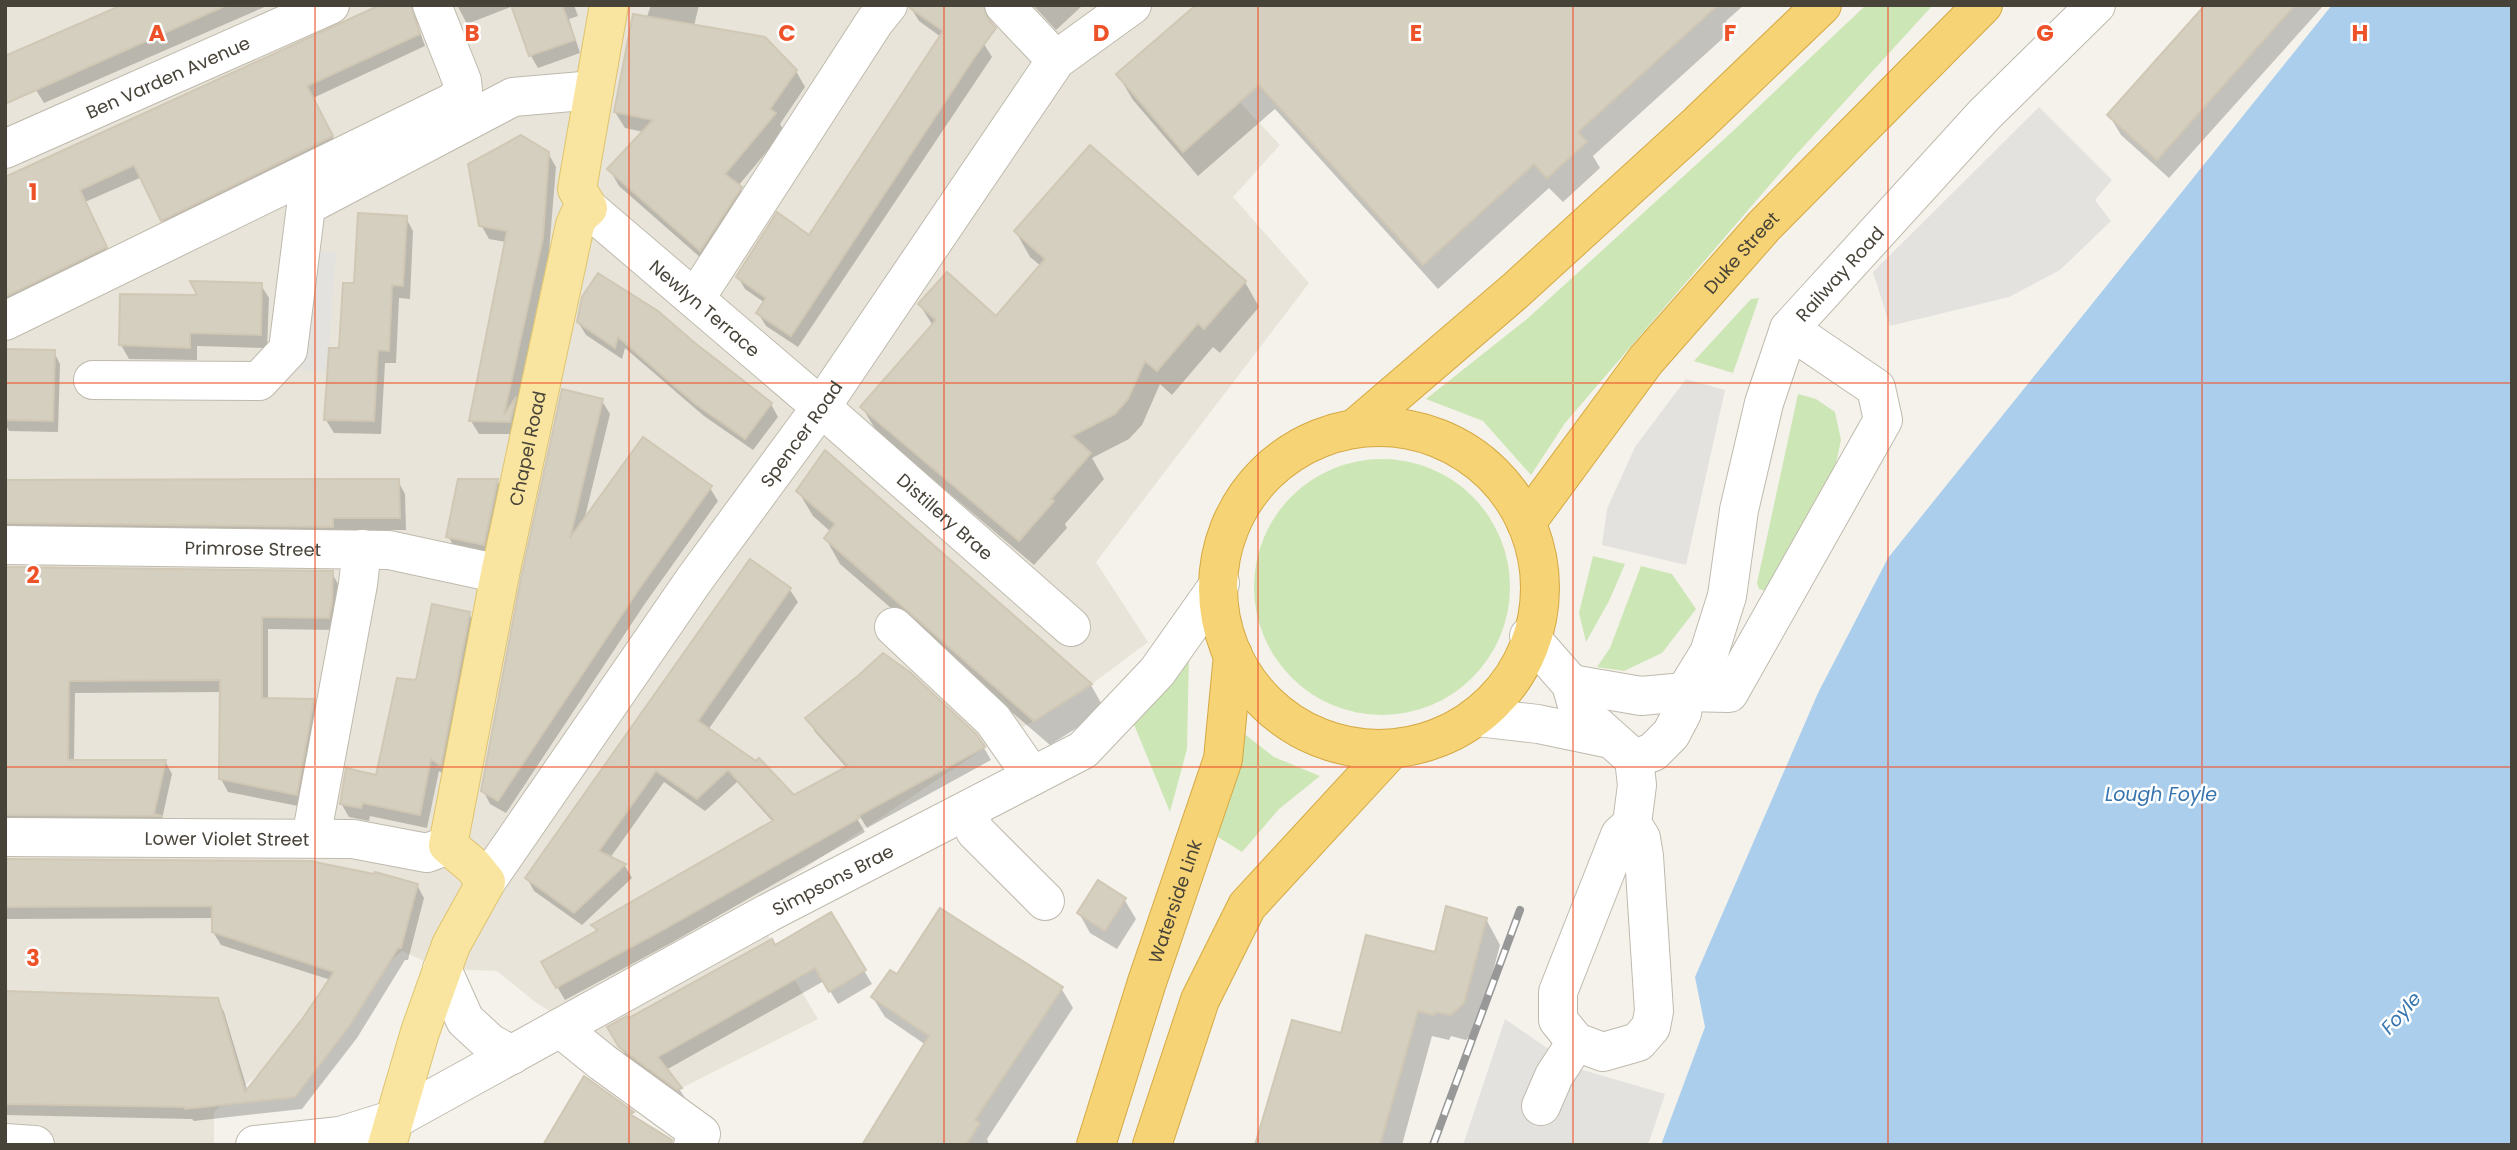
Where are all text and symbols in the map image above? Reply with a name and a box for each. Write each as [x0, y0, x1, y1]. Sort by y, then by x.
text: B [464, 17, 480, 49]
text: C [778, 17, 796, 49]
text: D [1093, 17, 1109, 49]
text: E [1410, 17, 1422, 49]
text: F [1724, 17, 1736, 49]
text: G [2036, 17, 2054, 49]
text: H [2352, 17, 2368, 49]
street label: Ben Varden Avenue [83, 31, 253, 123]
text: 1 [29, 176, 37, 208]
street label: Duke Street [1698, 206, 1784, 299]
street label: Railway Road [1790, 221, 1889, 327]
street label: Newlyn Terrace [644, 254, 766, 362]
street label: Spencer Road [754, 375, 848, 492]
street label: Chapel Road [503, 388, 552, 508]
street label: Distillery Brae [892, 467, 999, 566]
street label: Primrose Street [185, 535, 321, 562]
text: 2 [26, 559, 40, 591]
water label: Lough Foyle [2105, 781, 2217, 808]
street label: Lower Violet Street [145, 825, 309, 851]
street label: Waterside Link [1142, 835, 1207, 967]
street label: Simpsons Brae [768, 838, 898, 921]
text: 3 [26, 942, 40, 974]
water label: Foyle [2375, 986, 2428, 1040]

